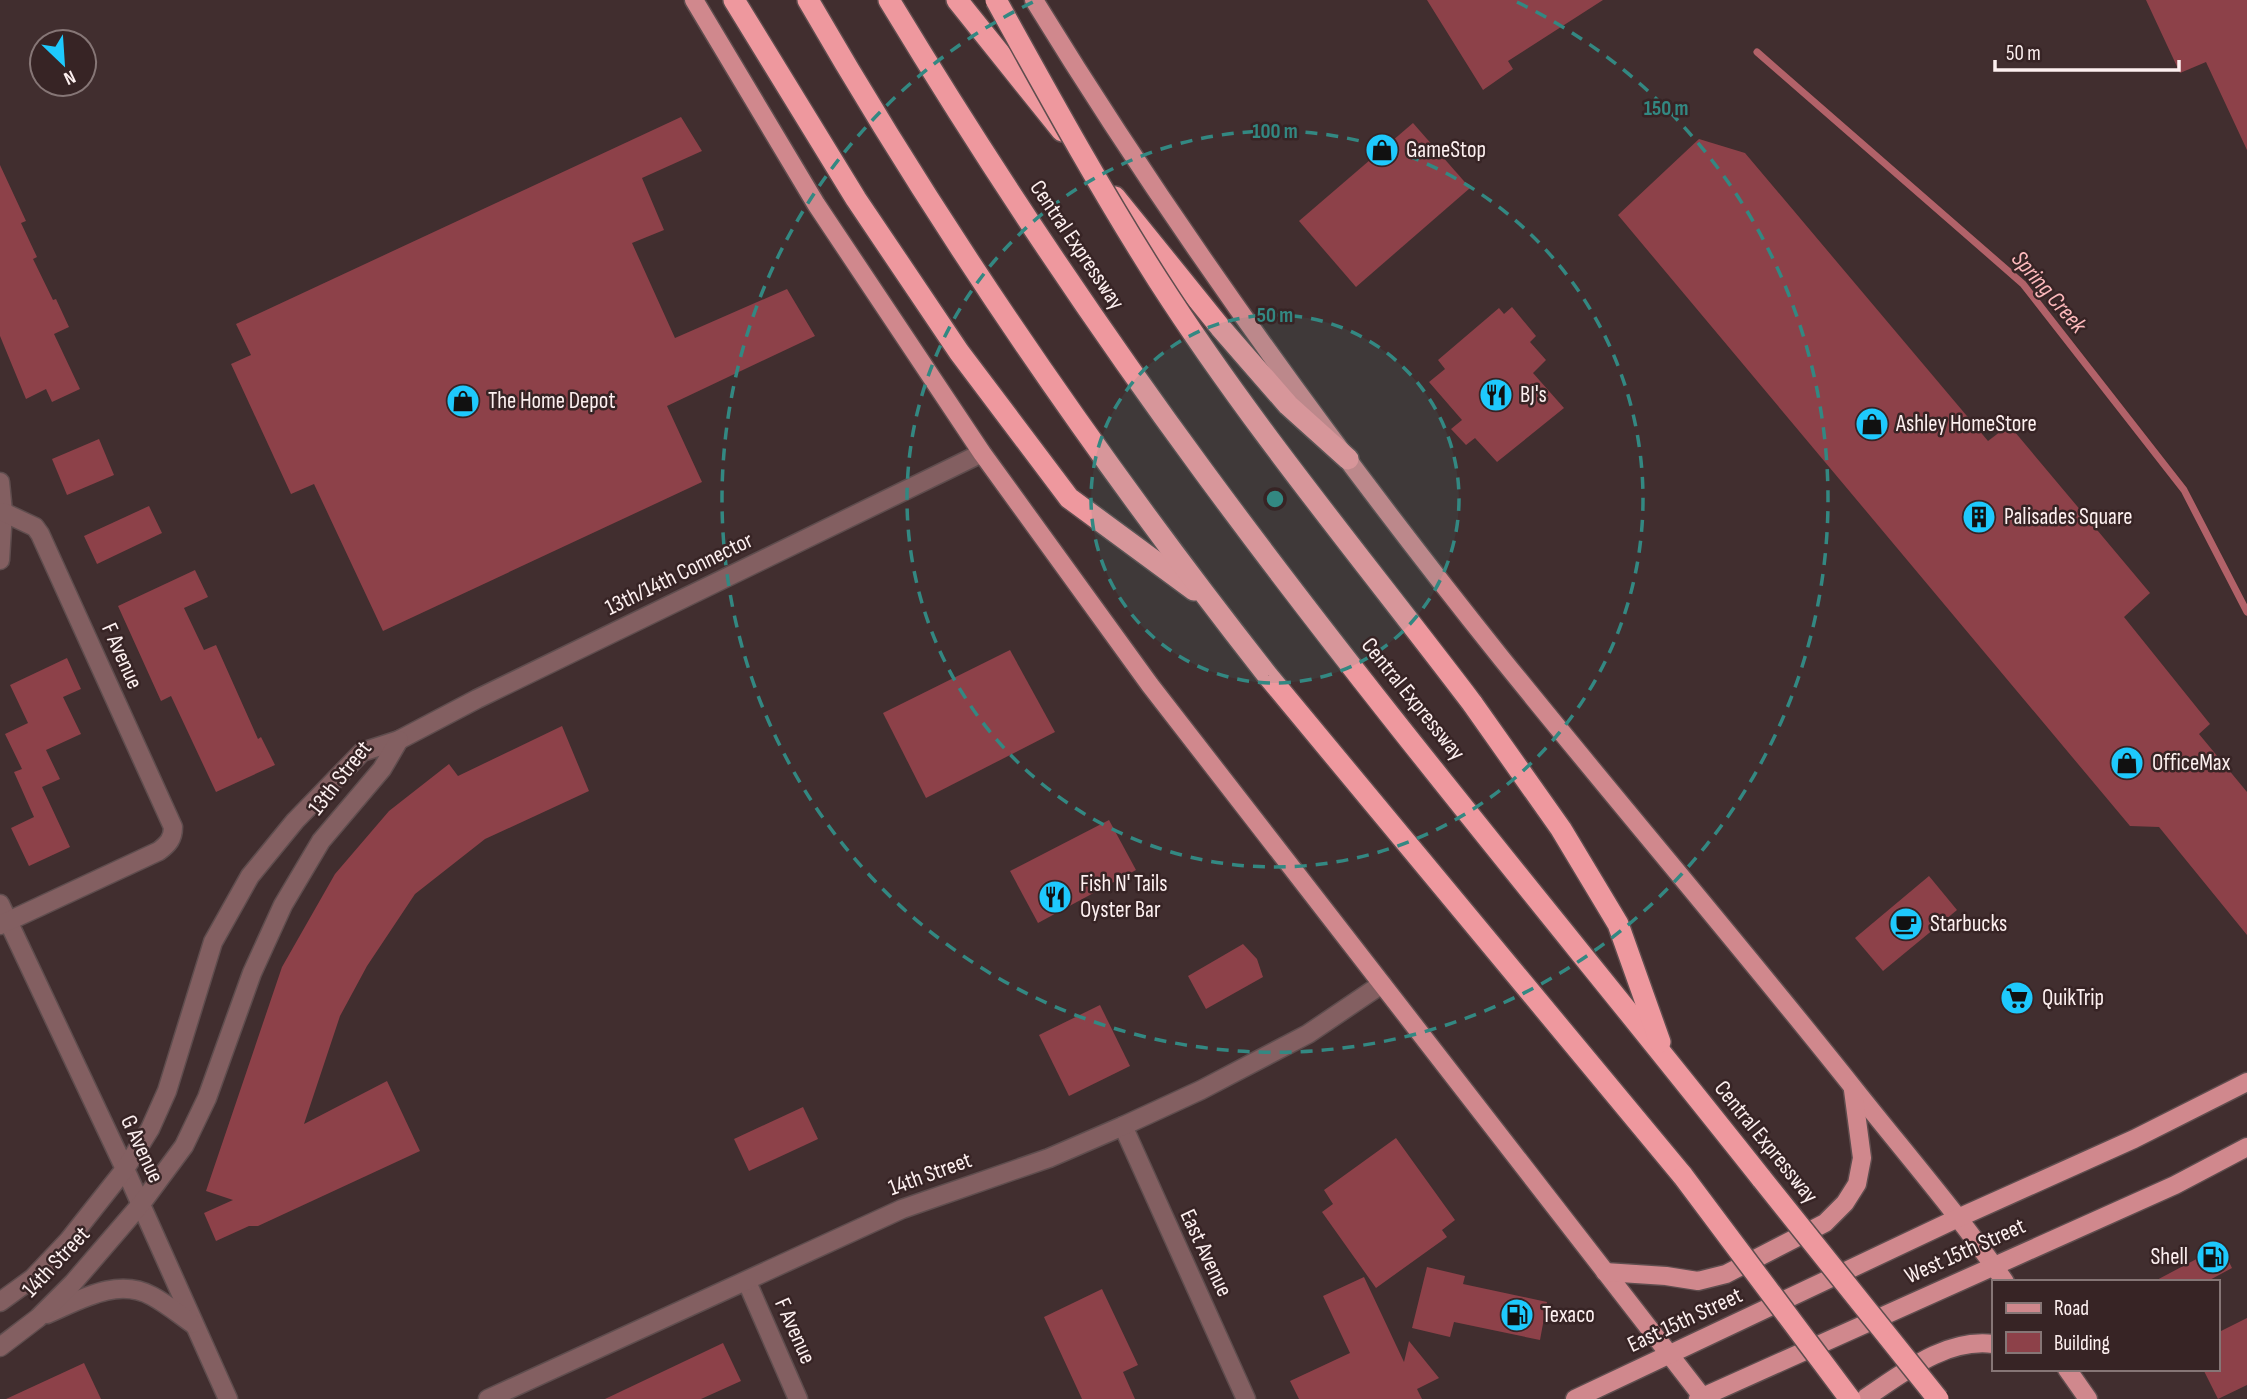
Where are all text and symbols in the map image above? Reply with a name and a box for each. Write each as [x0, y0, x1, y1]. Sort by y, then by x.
north arrow [28, 28, 98, 98]
scale bar [1995, 28, 2179, 72]
text: 50 m [2006, 41, 2041, 66]
text: N [60, 64, 79, 90]
text: 150 m [1644, 96, 1688, 121]
text: 100 m [1252, 119, 1298, 144]
shop icon: GameStop [1363, 131, 1401, 169]
place label: GameStop [1406, 136, 1486, 164]
street label: Central Expressway [1024, 175, 1131, 315]
water label: Spring Creek [2005, 245, 2093, 340]
text: 50 m [1257, 303, 1293, 328]
restaurant icon: BJ's [1477, 376, 1515, 414]
place label: BJ's [1520, 381, 1547, 409]
shop icon: The Home Depot [444, 382, 482, 420]
place label: The Home Depot [488, 387, 615, 415]
shop icon: Ashley HomeStore [1853, 405, 1891, 443]
place label: Ashley HomeStore [1895, 410, 2037, 438]
centre of rings [1263, 487, 1287, 511]
building icon: Palisades Square [1960, 498, 1998, 536]
place label: Palisades Square [2004, 503, 2132, 531]
street label: 13th/14th Connector [601, 526, 758, 622]
street label: F Avenue [95, 619, 149, 693]
street label: Central Expressway [1355, 632, 1471, 766]
street label: 13th Street [302, 735, 378, 821]
shop icon: OfficeMax [2108, 744, 2146, 782]
place label: OfficeMax [2152, 749, 2231, 777]
place label: Fish N' Tails Oyster Bar [1080, 870, 1168, 924]
restaurant icon: Fish N' Tails Oyster Bar [1036, 878, 1074, 916]
cafe icon: Starbucks [1887, 905, 1925, 943]
place label: Starbucks [1930, 910, 2007, 938]
supermarket icon: QuikTrip [1998, 979, 2036, 1017]
place label: QuikTrip [2042, 984, 2104, 1012]
street label: Central Expressway [1708, 1075, 1824, 1209]
street label: G Avenue [114, 1111, 170, 1187]
street label: 14th Street [884, 1146, 976, 1202]
street label: East Avenue [1174, 1205, 1238, 1301]
street label: West 15th Street [1900, 1212, 2030, 1290]
street label: 14th Street [16, 1221, 96, 1303]
fuel station icon: Shell [2194, 1238, 2232, 1276]
place label: Shell [2151, 1243, 2188, 1271]
legend [1992, 1280, 2219, 1371]
street label: East 15th Street [1623, 1281, 1747, 1359]
street label: F Avenue [768, 1294, 822, 1368]
fuel station icon: Texaco [1498, 1296, 1536, 1334]
text: Road [2054, 1296, 2089, 1321]
place label: Texaco [1542, 1301, 1595, 1329]
text: Building [2054, 1331, 2110, 1356]

